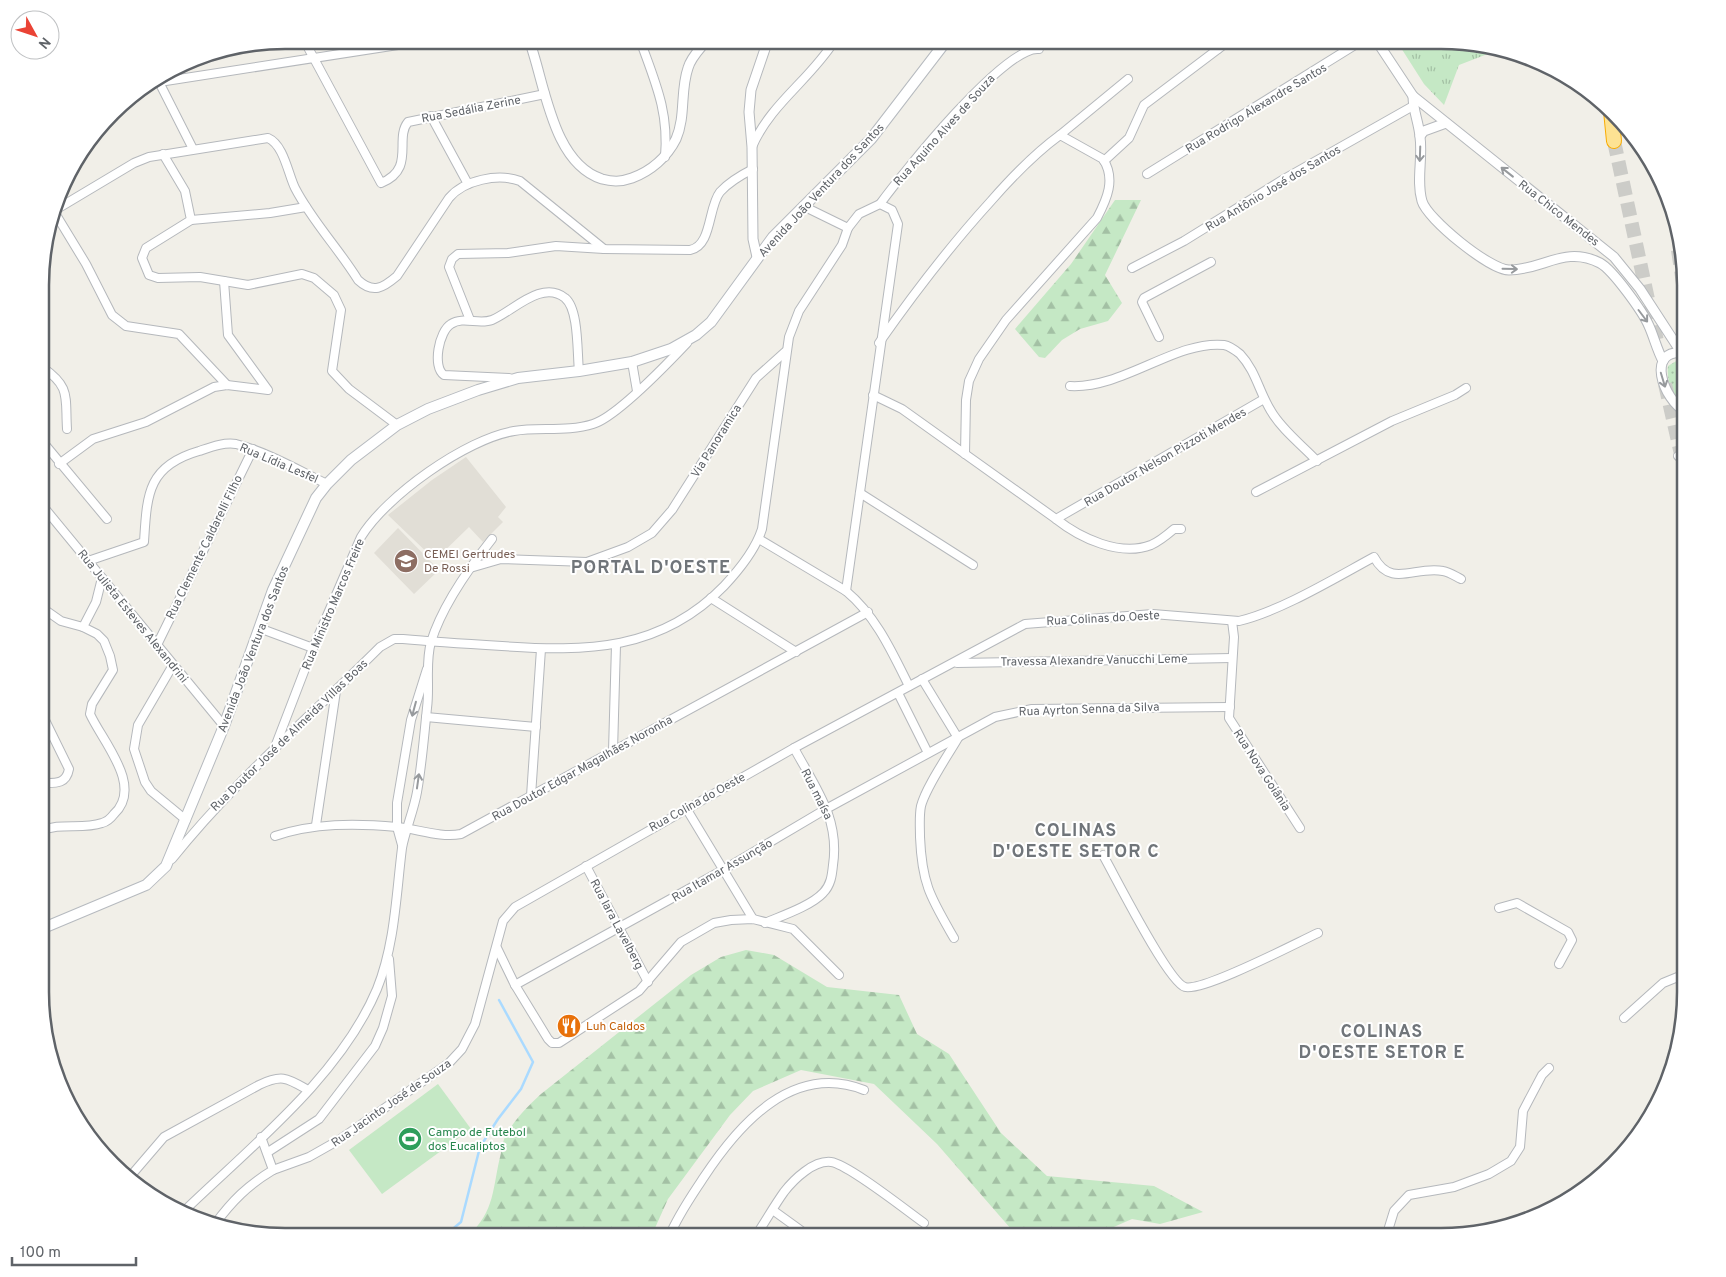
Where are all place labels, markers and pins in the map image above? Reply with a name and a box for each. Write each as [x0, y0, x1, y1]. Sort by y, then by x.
place label: CEMEI Gertrudes De Rossi [424, 547, 515, 577]
school or university icon: CEMEI Gertrudes De Rossi [393, 548, 419, 574]
restaurant icon: Luh Caldos [556, 1013, 582, 1039]
place label: Luh Caldos [586, 1019, 645, 1035]
place label: Campo de Futebol dos Eucaliptos [428, 1125, 526, 1155]
sports icon: Campo de Futebol dos Eucaliptos [397, 1126, 423, 1152]

